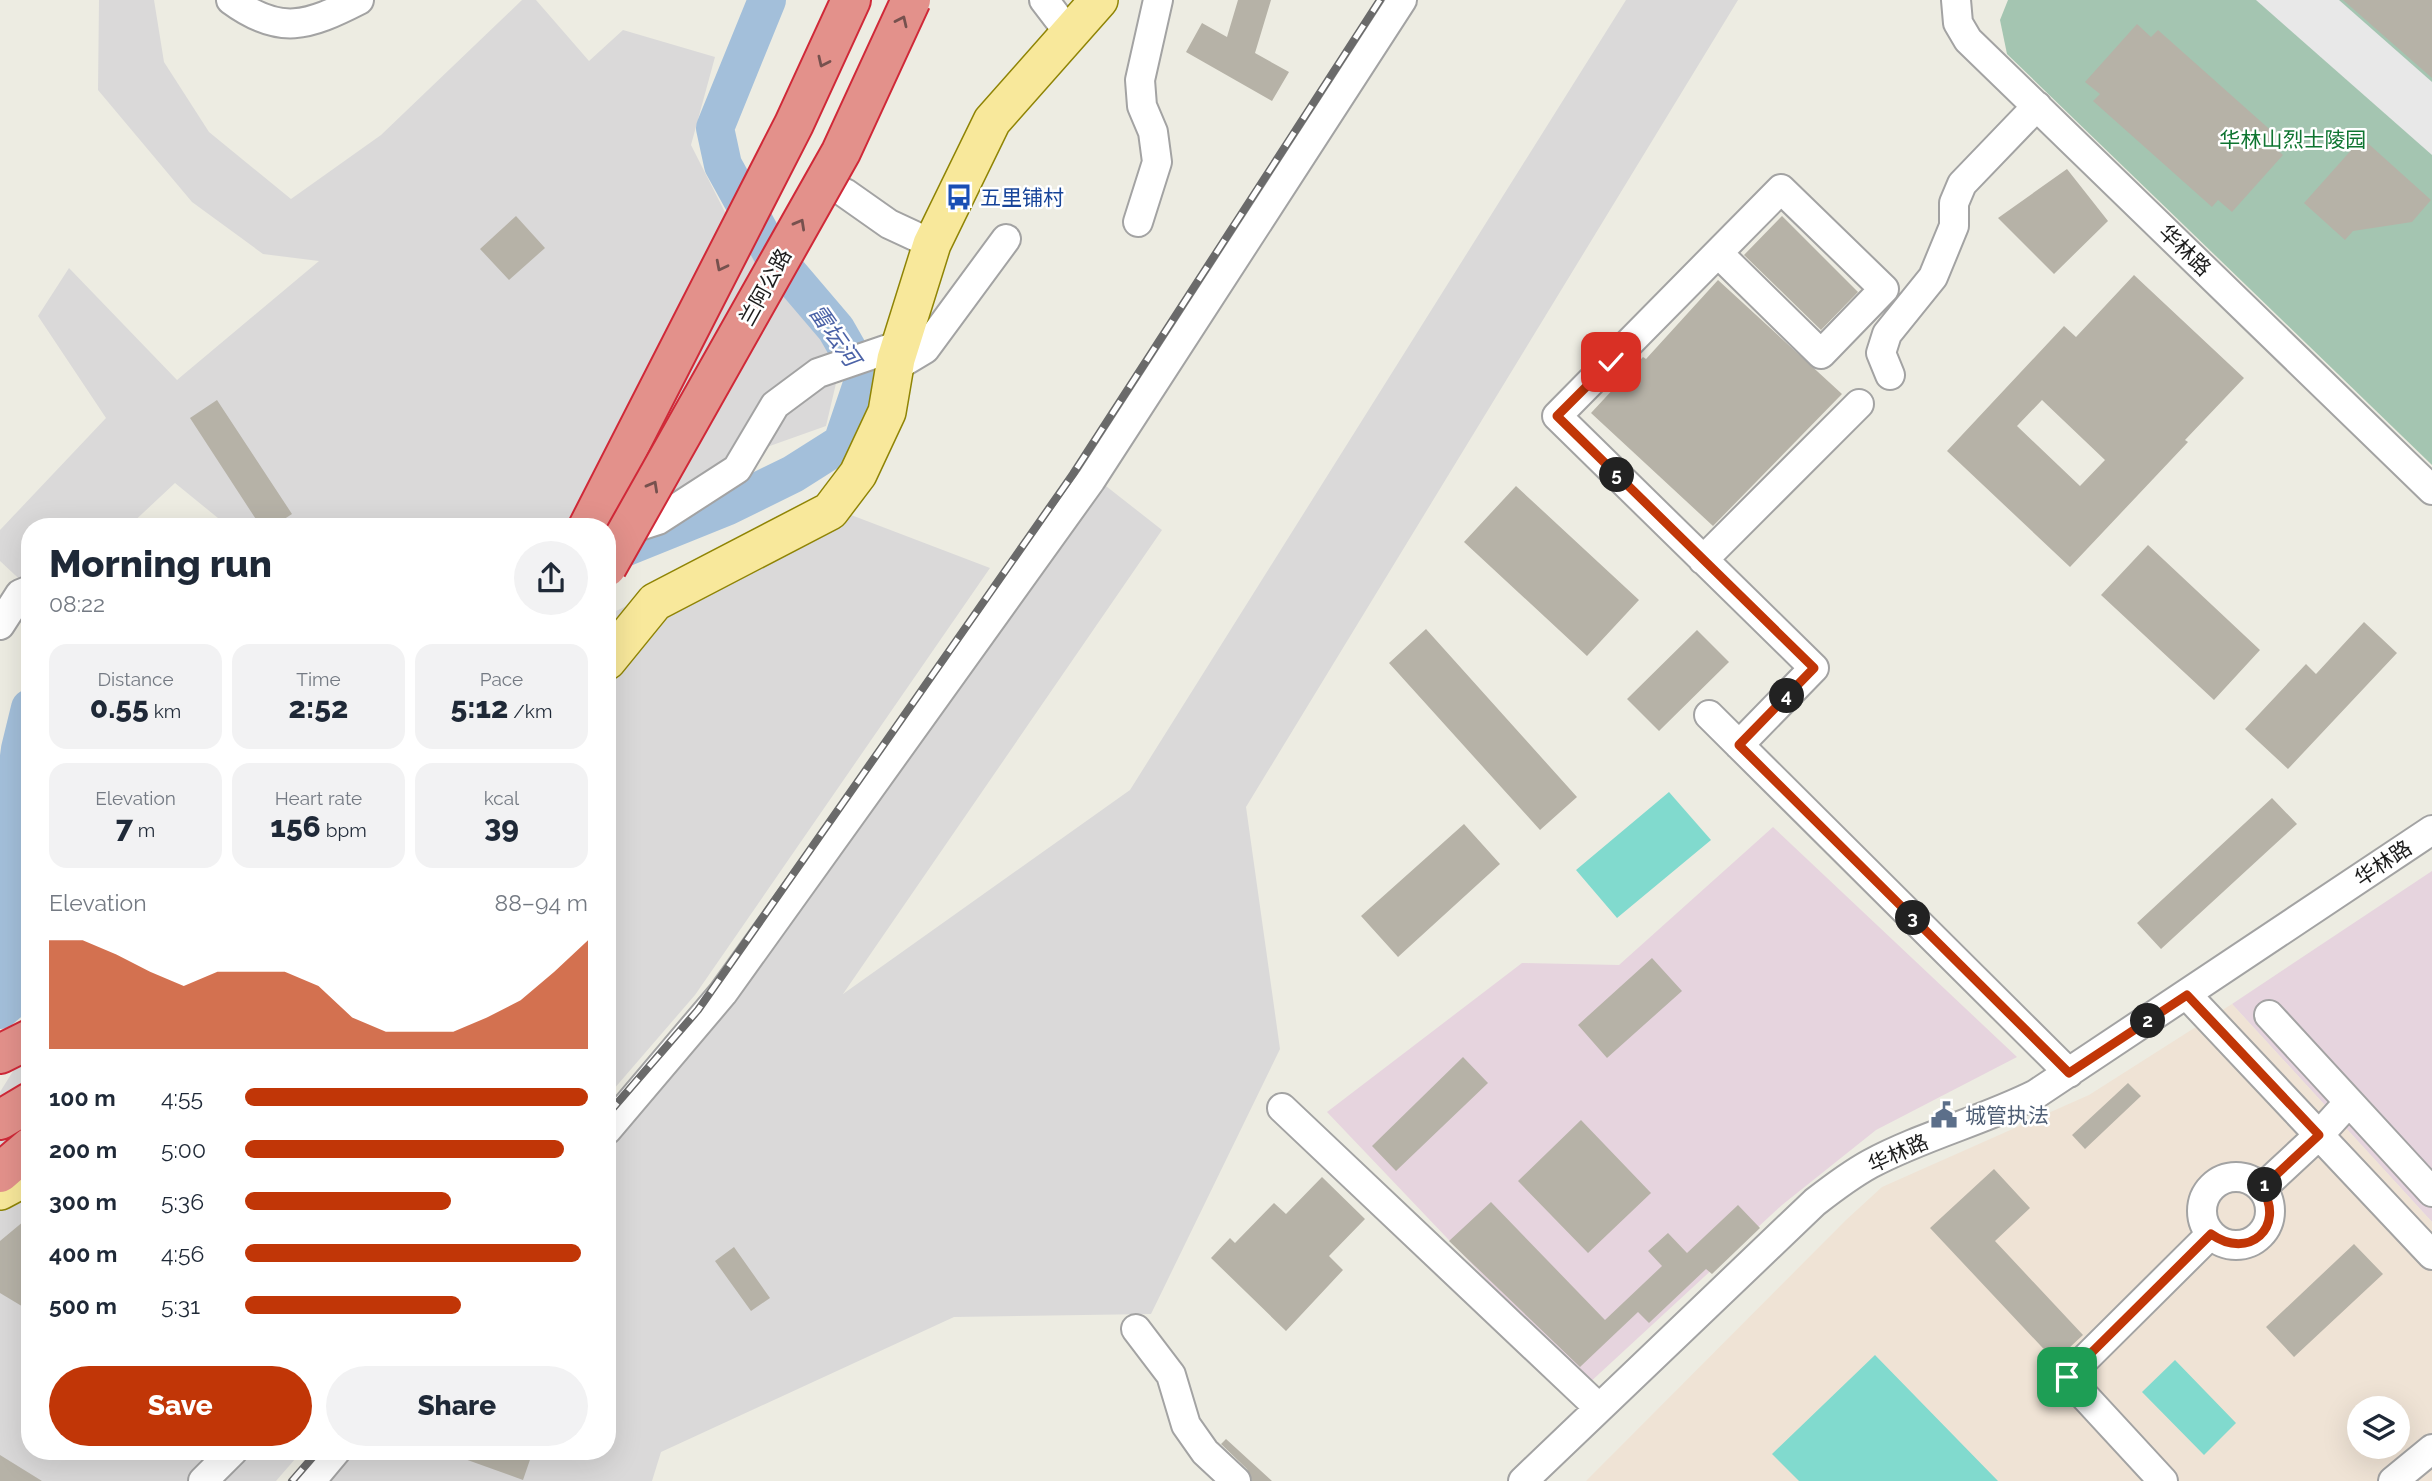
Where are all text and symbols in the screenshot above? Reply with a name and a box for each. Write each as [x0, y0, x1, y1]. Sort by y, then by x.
one-way arrow [893, 15, 907, 28]
one-way arrow [817, 55, 831, 67]
park label: 华林山烈士陵园 [2220, 127, 2367, 152]
bus stop icon: 五里铺村 [944, 182, 974, 212]
place label: 五里铺村 [980, 185, 1064, 210]
one-way arrow [792, 219, 805, 231]
street label: 华林路 [2154, 219, 2216, 281]
street label: 兰阿公路 [734, 244, 796, 330]
one-way arrow [716, 259, 730, 271]
water label: 雷坛河 [804, 299, 868, 374]
pin [1581, 332, 1641, 392]
icon: check [1592, 343, 1630, 381]
pin: 5 [1600, 458, 1634, 492]
text: 5 [1611, 463, 1622, 485]
one-way arrow [645, 481, 658, 494]
text: Morning run [49, 541, 272, 586]
button: share [514, 541, 588, 615]
text: 08:22 [49, 590, 105, 617]
text: Distance [97, 668, 174, 690]
text: Time [296, 668, 341, 690]
text: Pace [480, 668, 523, 690]
pin: 4 [1770, 678, 1804, 714]
text: 4 [1781, 684, 1792, 706]
text: 0.55 [90, 690, 149, 725]
text: 2:52 [289, 690, 348, 725]
text: 5:12 [451, 690, 509, 725]
text: km [149, 700, 181, 722]
text: /km [509, 700, 552, 722]
text: Elevation [95, 787, 176, 809]
text: Heart rate [275, 787, 362, 809]
text: kcal [484, 787, 519, 809]
text: 7 [116, 809, 133, 844]
text: 156 [270, 809, 321, 844]
text: 39 [484, 809, 519, 844]
text: m [133, 819, 155, 841]
text: bpm [321, 819, 367, 841]
street label: 华林路 [2350, 835, 2416, 891]
text: Elevation [49, 889, 147, 916]
text: 88–94 m [495, 889, 588, 916]
pin: 3 [1896, 900, 1930, 936]
text: 3 [1907, 906, 1918, 928]
pin: 2 [2130, 1004, 2166, 1038]
text: 2 [2142, 1009, 2153, 1031]
text: 100 m [49, 1084, 116, 1111]
text: 4:55 [161, 1084, 203, 1111]
public building icon: 城管执法 [1929, 1100, 1959, 1130]
place label: 城管执法 [1965, 1103, 2049, 1128]
street label: 华林路 [1864, 1129, 1932, 1177]
text: 200 m [49, 1136, 117, 1163]
text: 5:00 [161, 1136, 206, 1163]
pin: 1 [2248, 1168, 2282, 1202]
text: 1 [2260, 1173, 2269, 1195]
text: 300 m [49, 1188, 117, 1215]
text: 5:36 [161, 1188, 204, 1215]
text: 400 m [49, 1240, 117, 1267]
text: 4:56 [161, 1240, 204, 1267]
text: 500 m [49, 1292, 117, 1319]
text: 5:31 [161, 1292, 200, 1319]
pin [2037, 1347, 2097, 1407]
icon: arrive [2048, 1358, 2086, 1396]
button: Save [49, 1366, 312, 1446]
button: Share [326, 1366, 588, 1446]
map controls [2347, 1396, 2410, 1459]
button: layers [2347, 1396, 2410, 1459]

